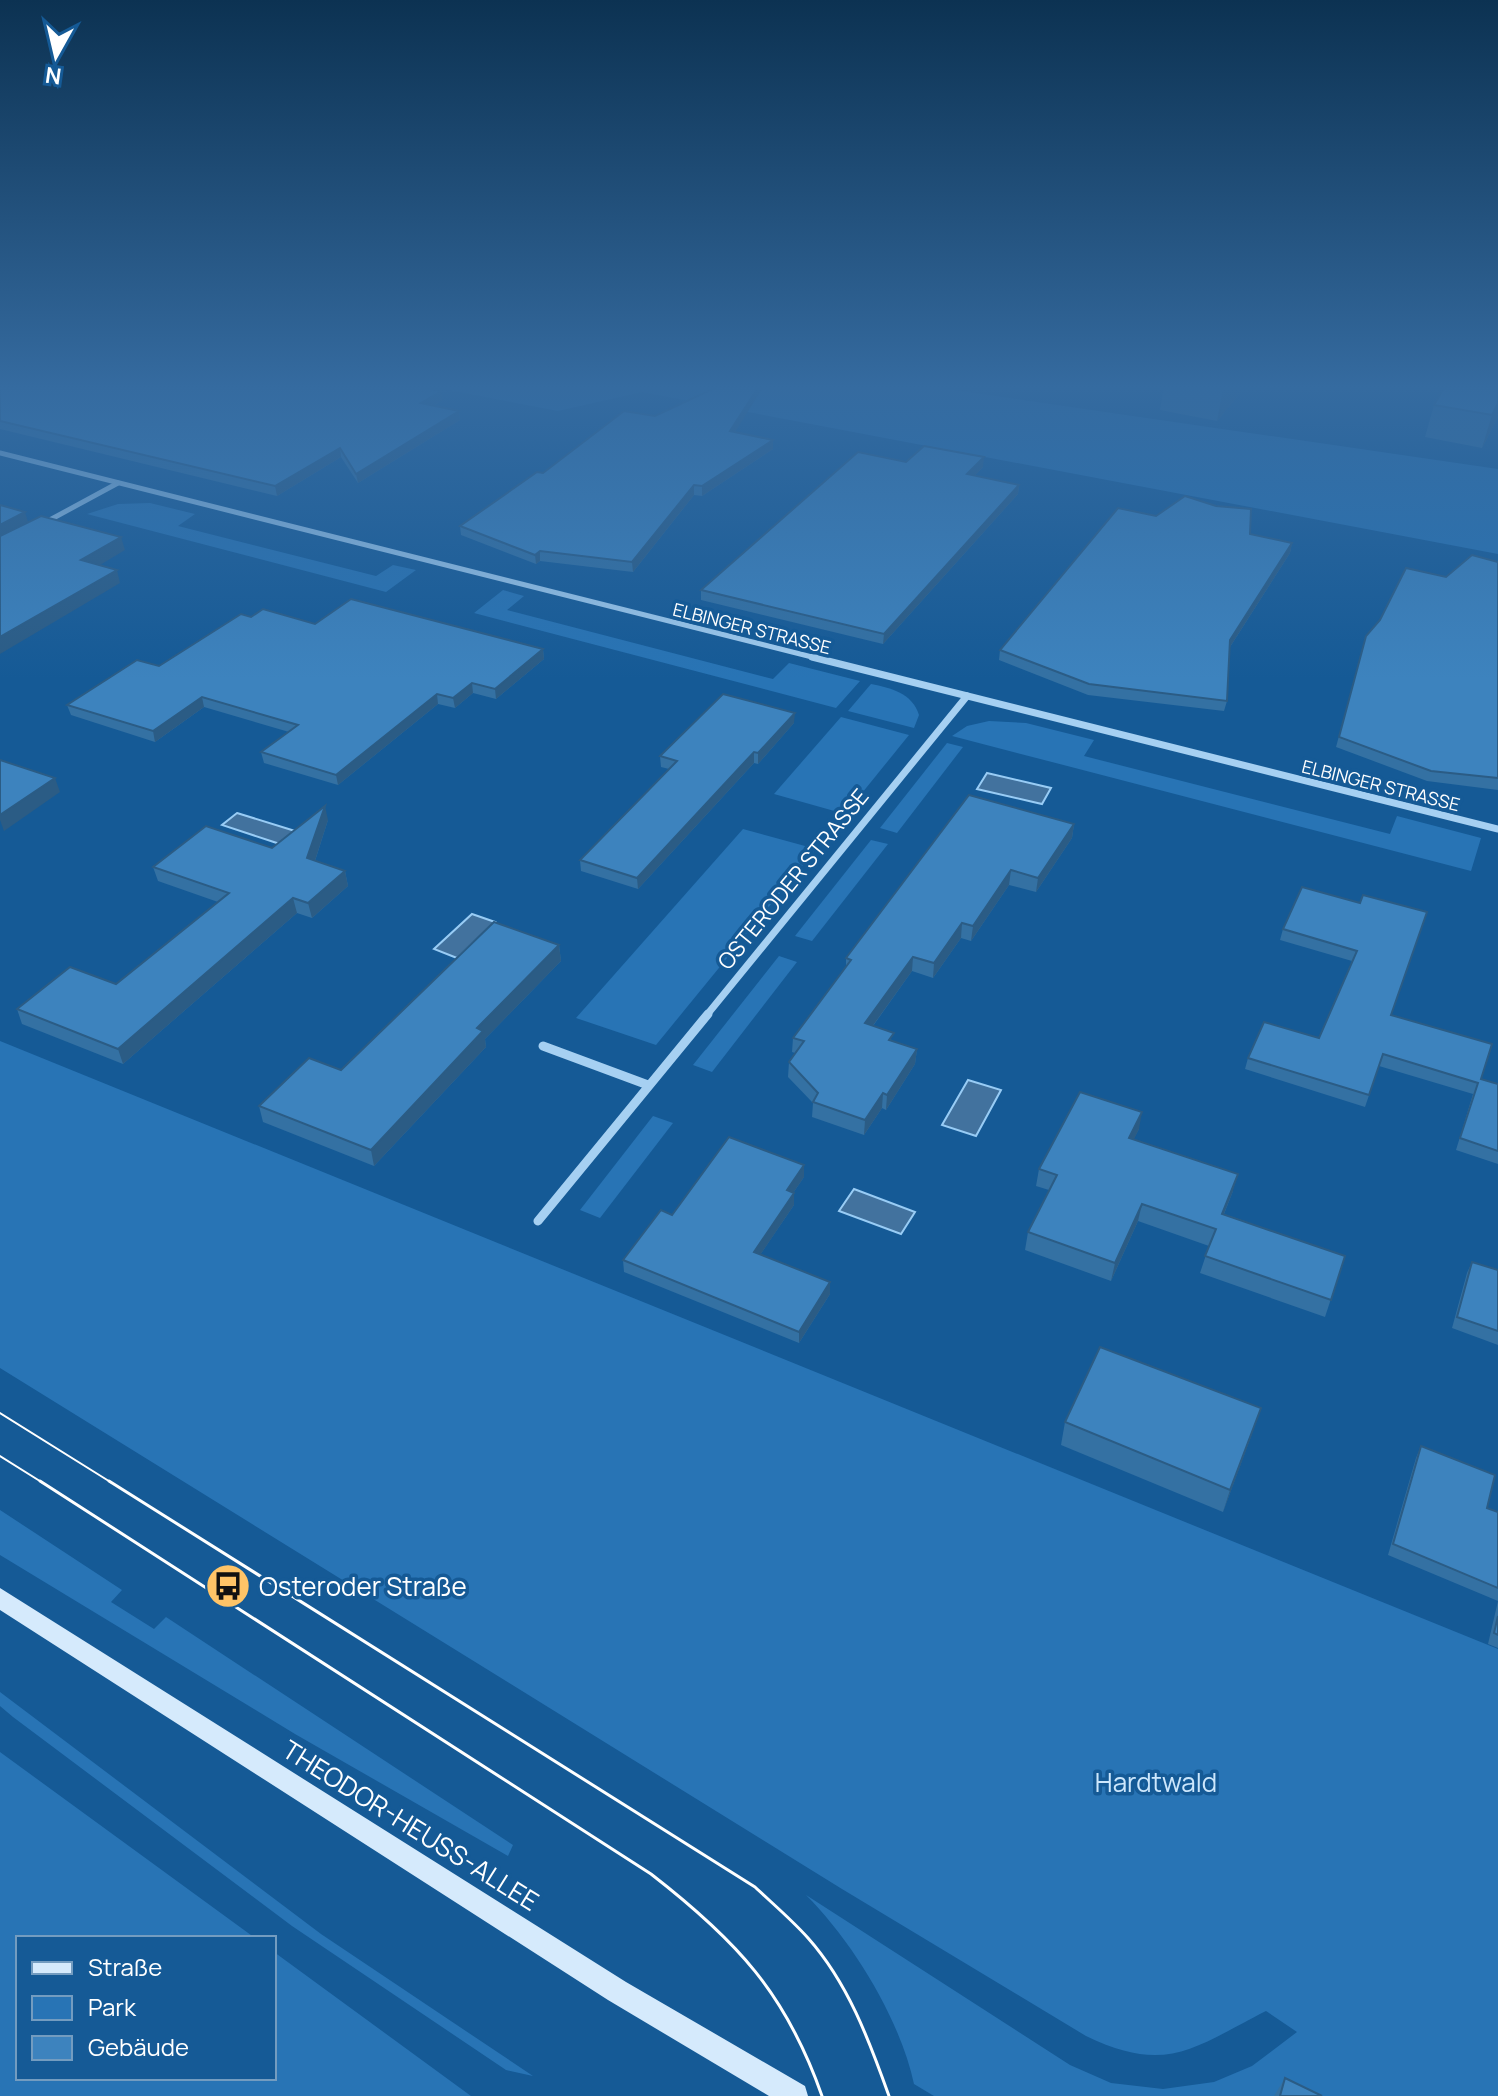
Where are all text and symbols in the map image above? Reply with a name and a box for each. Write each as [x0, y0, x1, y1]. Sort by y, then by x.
north arrow [16, 16, 96, 96]
text: N [43, 60, 63, 92]
street label: ELBINGER STRASSE [671, 597, 833, 659]
street label: ELBINGER STRASSE [1300, 754, 1462, 816]
street label: OSTERODER STRASSE [711, 782, 875, 976]
bus stop icon: Osteroder Straße [204, 1562, 252, 1610]
place label: Osteroder Straße [259, 1568, 467, 1604]
street label: THEODOR-HEUSS-ALLEE [276, 1731, 546, 1919]
park label: Hardtwald [1095, 1764, 1217, 1800]
legend [16, 1936, 276, 2080]
text: Straße [88, 1950, 162, 1983]
text: Park [88, 1990, 137, 2023]
text: Gebäude [88, 2030, 189, 2063]

